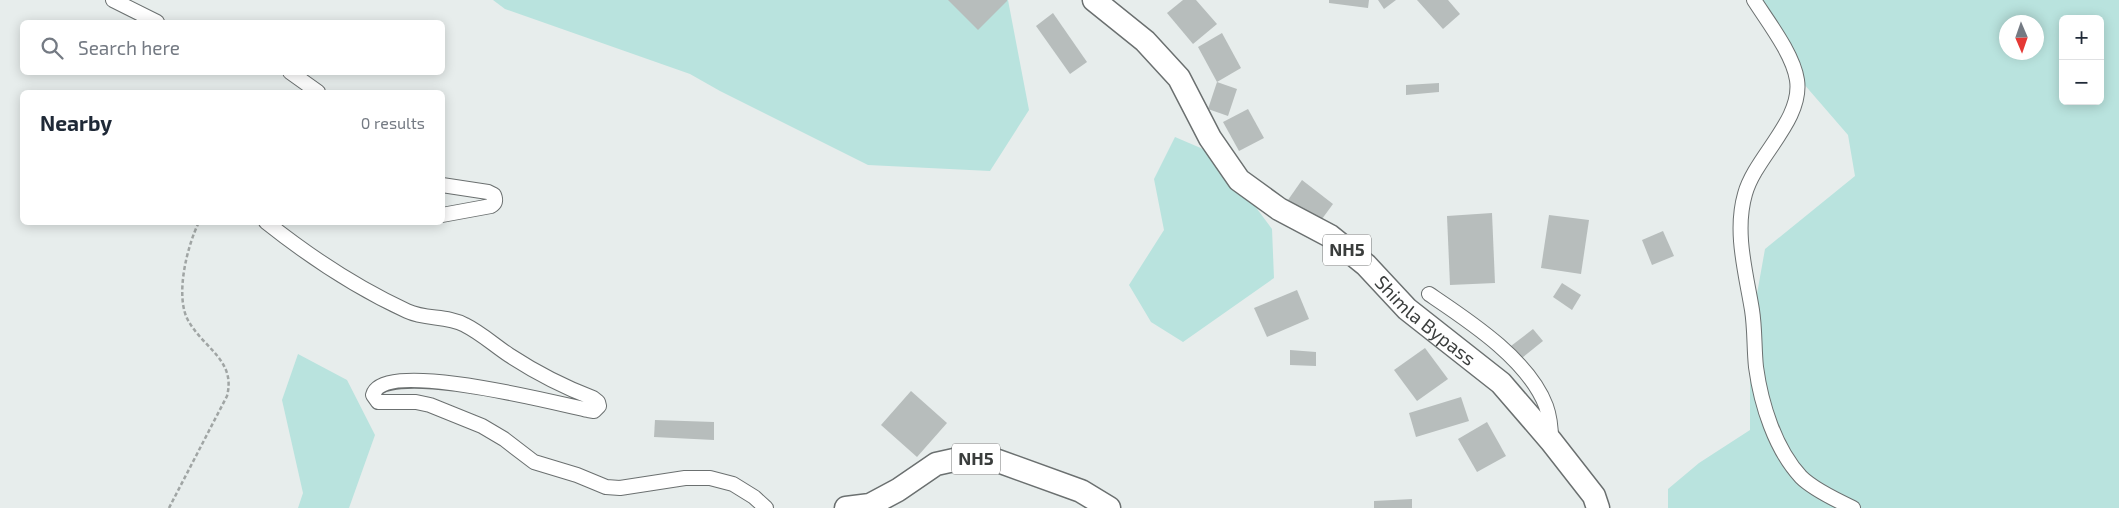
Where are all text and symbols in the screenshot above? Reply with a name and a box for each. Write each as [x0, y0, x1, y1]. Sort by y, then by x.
north arrow [1999, 15, 2044, 60]
map controls [2059, 15, 2104, 105]
button: + [2059, 15, 2104, 60]
search box [20, 20, 445, 75]
icon: search [38, 34, 66, 62]
text: Search here [78, 36, 180, 59]
button: − [2059, 60, 2104, 105]
text: Nearby [40, 110, 112, 135]
text: 0 results [361, 113, 425, 132]
road number: NH5 [1323, 234, 1371, 266]
street label: Shimla Bypass [1370, 270, 1481, 370]
road number: NH5 [952, 444, 1000, 474]

